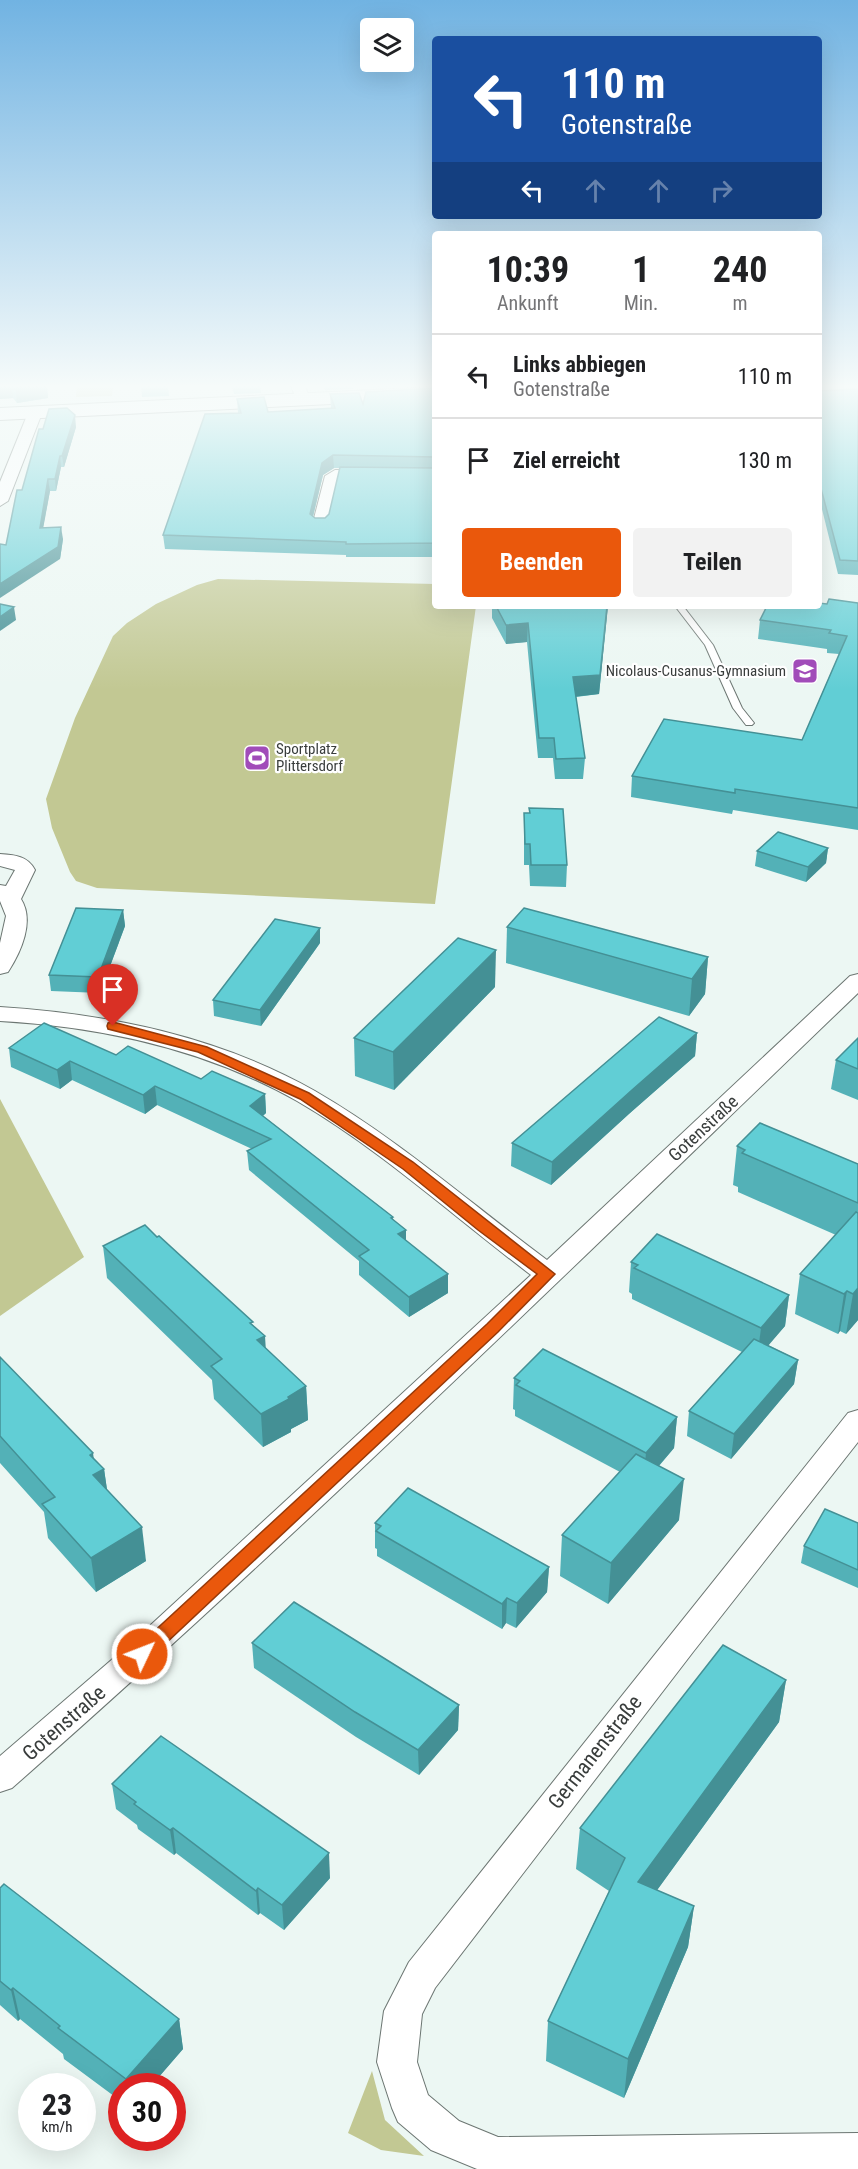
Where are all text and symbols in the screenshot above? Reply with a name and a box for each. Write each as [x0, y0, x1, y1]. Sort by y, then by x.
map controls [360, 18, 414, 72]
button: layers [360, 18, 414, 72]
text: 110 m [561, 59, 666, 108]
icon: left [462, 60, 540, 138]
text: Gotenstraße [561, 109, 692, 141]
icon: left [516, 174, 549, 207]
icon: ahead [579, 174, 612, 207]
icon: ahead [642, 174, 675, 207]
icon: right [705, 174, 738, 207]
text: 10:39 [487, 249, 569, 291]
text: 1 [632, 249, 650, 291]
text: 240 [713, 249, 767, 291]
text: Ankunft [497, 291, 559, 315]
text: Min. [624, 291, 658, 315]
text: m [733, 291, 748, 315]
text: Links abbiegen [513, 352, 646, 377]
icon: left [462, 360, 495, 393]
text: 110 m [738, 364, 792, 389]
text: Gotenstraße [513, 377, 610, 401]
icon: arrive [462, 444, 495, 477]
text: Ziel erreicht [513, 448, 620, 473]
text: 130 m [738, 448, 792, 473]
button: Beenden [462, 528, 621, 597]
button: Teilen [633, 528, 792, 597]
school or university icon: Nicolaus-Cusanus-Gymnasium [790, 656, 820, 686]
place label: Nicolaus-Cusanus-Gymnasium [606, 662, 786, 680]
place label: Sportplatz Plittersdorf [276, 740, 343, 775]
sports icon: Sportplatz Plittersdorf [242, 743, 272, 773]
pin [87, 964, 138, 1026]
icon: arrive [96, 973, 129, 1006]
street label: Gotenstraße [664, 1091, 742, 1165]
position arrow [110, 1622, 174, 1686]
street label: Gotenstraße [18, 1680, 110, 1765]
street label: Germanenstraße [543, 1690, 647, 1814]
speed limit sign: 30 [108, 2073, 186, 2151]
text: 23 [42, 2087, 72, 2122]
text: km/h [42, 2118, 72, 2136]

